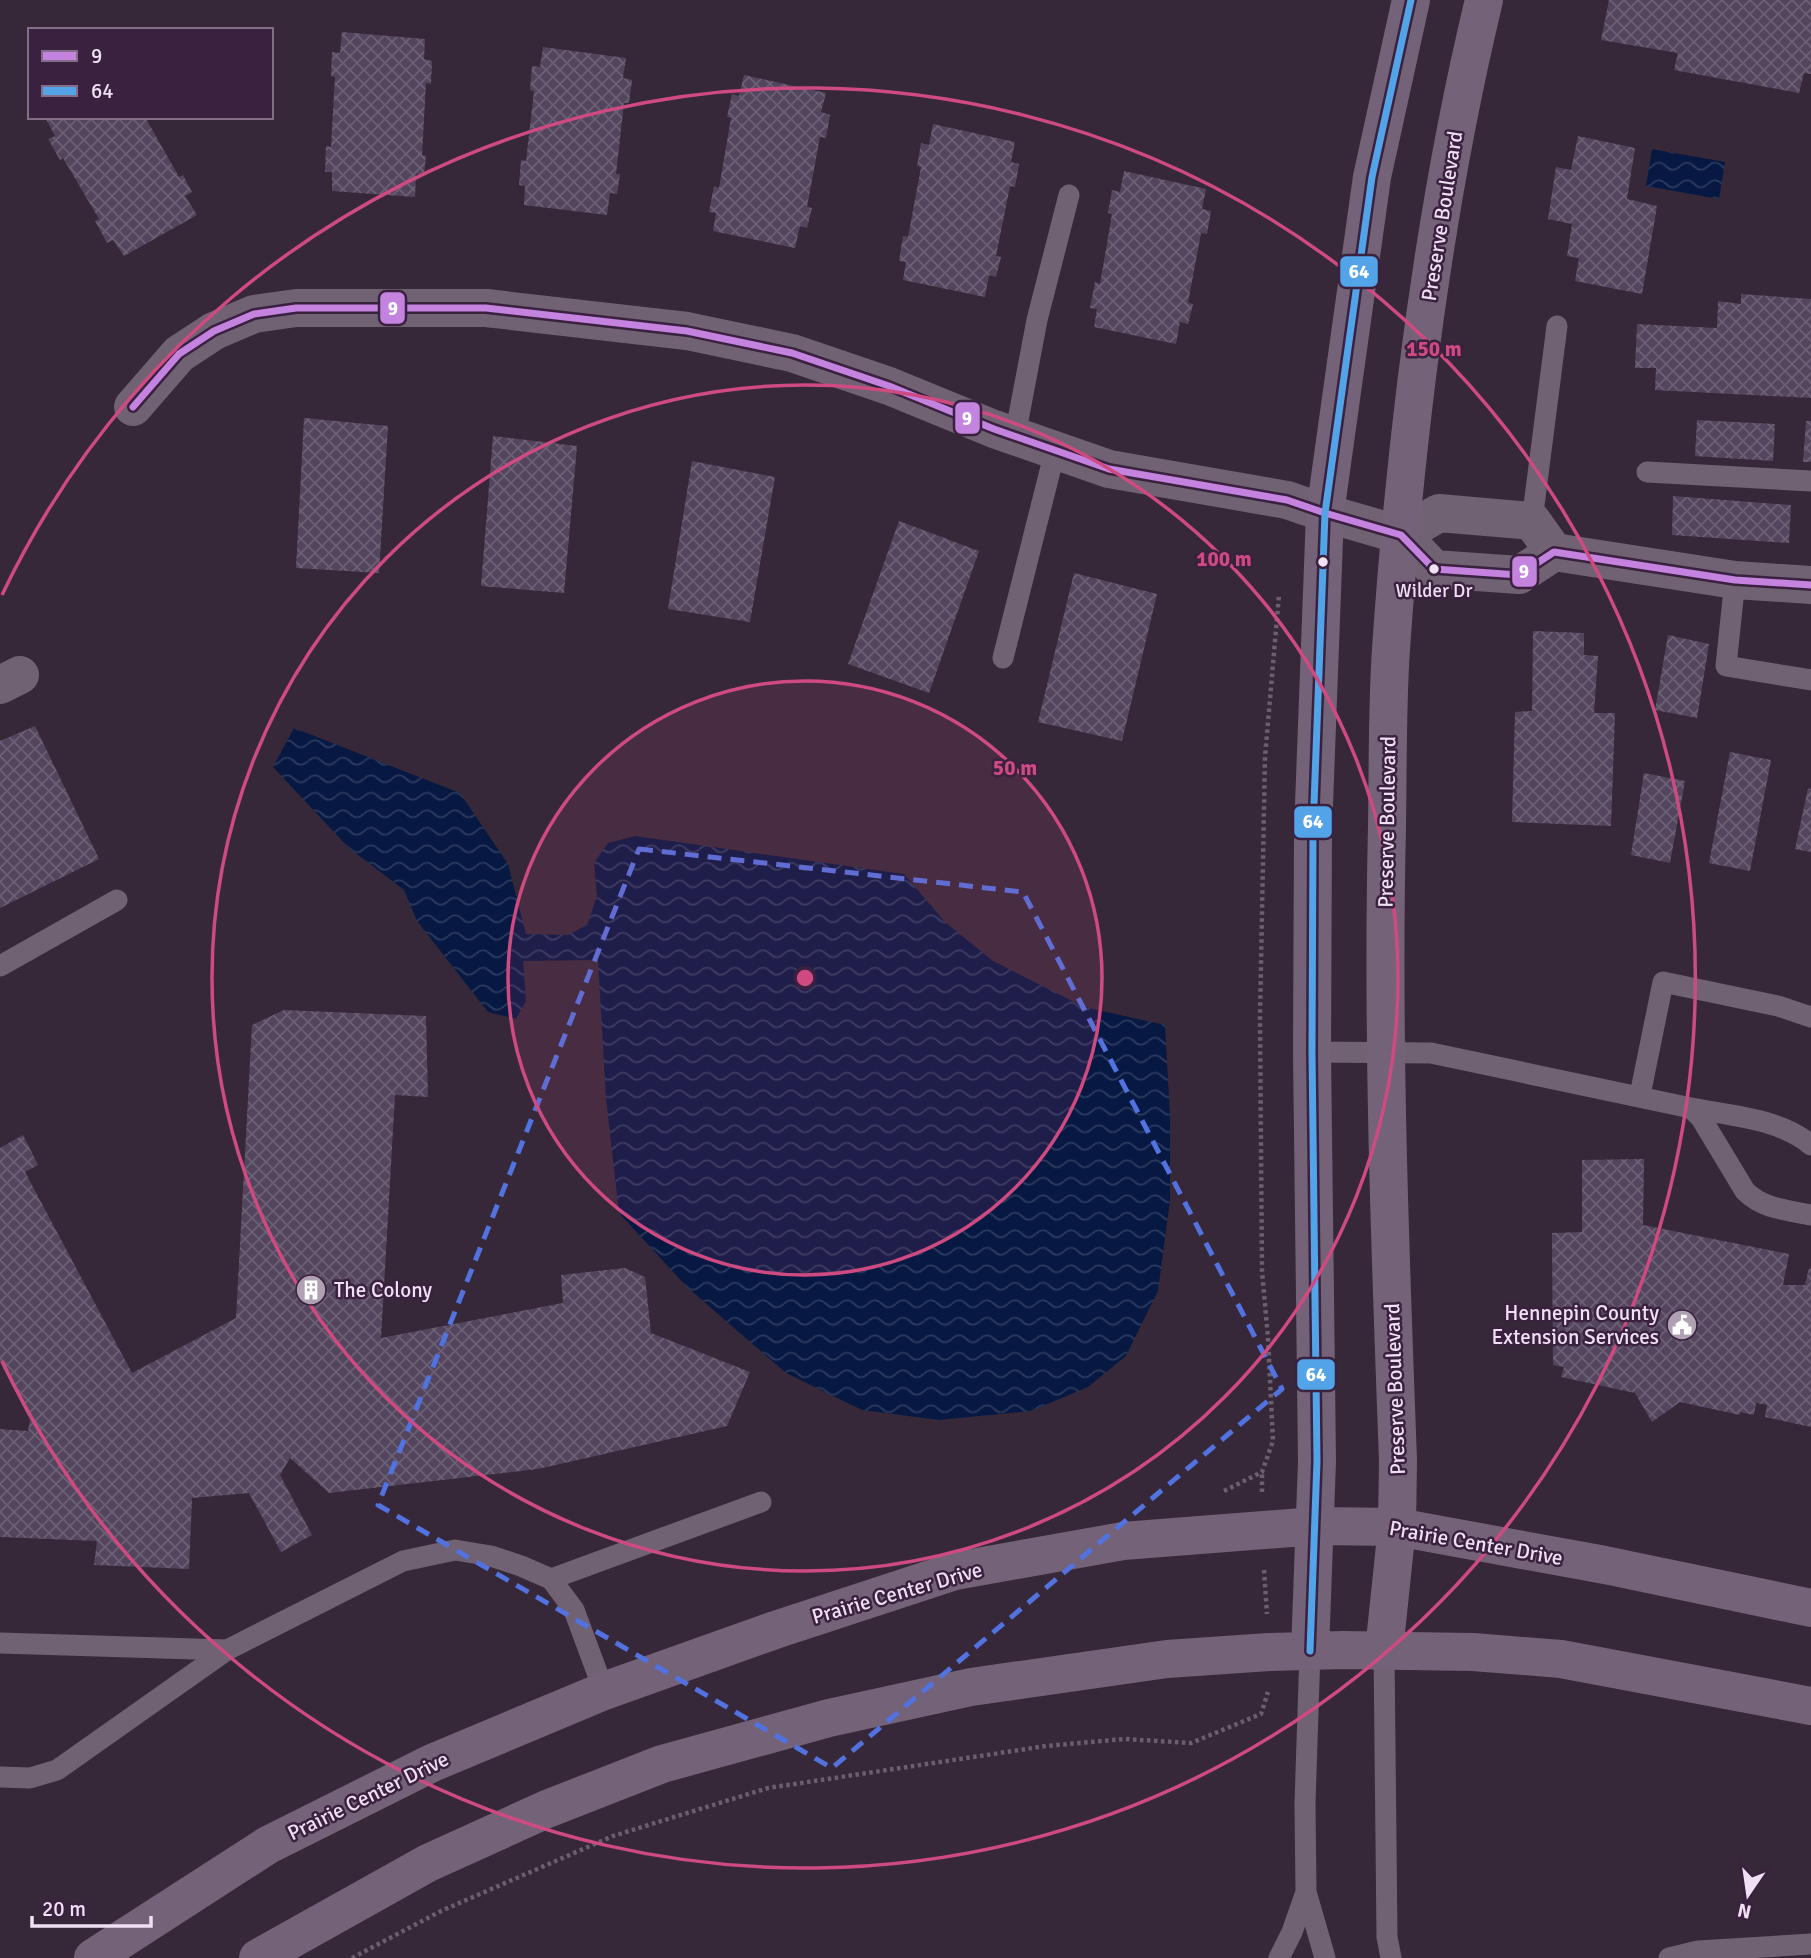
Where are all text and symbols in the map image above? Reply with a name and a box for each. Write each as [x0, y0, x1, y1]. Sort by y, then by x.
legend [28, 28, 273, 119]
text: 9 [91, 43, 102, 69]
text: 64 [91, 78, 114, 104]
street label: Preserve Boulevard [1416, 129, 1468, 303]
line badge: 64 [1339, 255, 1379, 288]
text: 64 [1349, 260, 1369, 284]
line badge: 9 [379, 291, 406, 325]
text: 9 [388, 297, 398, 321]
text: 150 m [1406, 336, 1462, 362]
line badge: 9 [954, 401, 981, 435]
text: 9 [962, 407, 972, 431]
text: 100 m [1196, 546, 1252, 572]
unlabelled marker [1316, 555, 1330, 569]
line badge: 9 [1511, 555, 1538, 588]
text: 9 [1519, 560, 1529, 584]
marker: Wilder Dr [1427, 562, 1441, 576]
place label: Wilder Dr [1396, 579, 1472, 603]
street label: Preserve Boulevard [1373, 736, 1401, 908]
text: 50 m [993, 755, 1037, 781]
line badge: 64 [1293, 805, 1333, 839]
text: 64 [1303, 810, 1323, 834]
centre of rings [793, 966, 817, 990]
building icon: The Colony [294, 1273, 328, 1307]
place label: The Colony [334, 1277, 432, 1303]
place label: Hennepin County Extension Services [1491, 1300, 1659, 1350]
street label: Preserve Boulevard [1379, 1303, 1411, 1475]
public building icon: Hennepin County Extension Services [1665, 1308, 1699, 1342]
line badge: 64 [1296, 1358, 1336, 1391]
text: 64 [1306, 1363, 1326, 1387]
street label: Prairie Center Drive [1387, 1515, 1565, 1571]
street label: Prairie Center Drive [809, 1556, 985, 1630]
street label: Prairie Center Drive [283, 1746, 453, 1846]
north arrow [1713, 1860, 1783, 1930]
scale bar [32, 1884, 150, 1928]
text: 20 m [42, 1896, 86, 1922]
text: N [1735, 1897, 1754, 1924]

